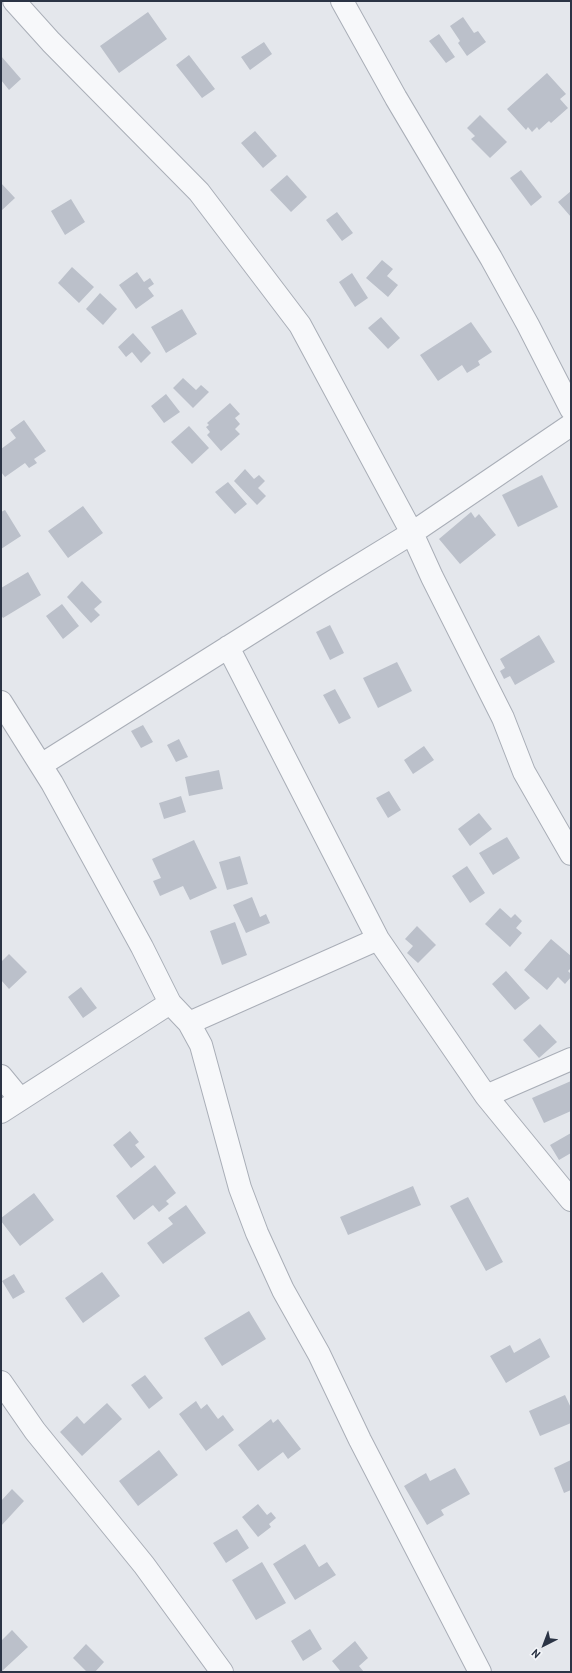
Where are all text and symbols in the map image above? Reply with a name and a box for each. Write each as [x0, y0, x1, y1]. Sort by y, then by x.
north arrow [524, 1625, 564, 1665]
text: N [529, 1646, 543, 1662]

